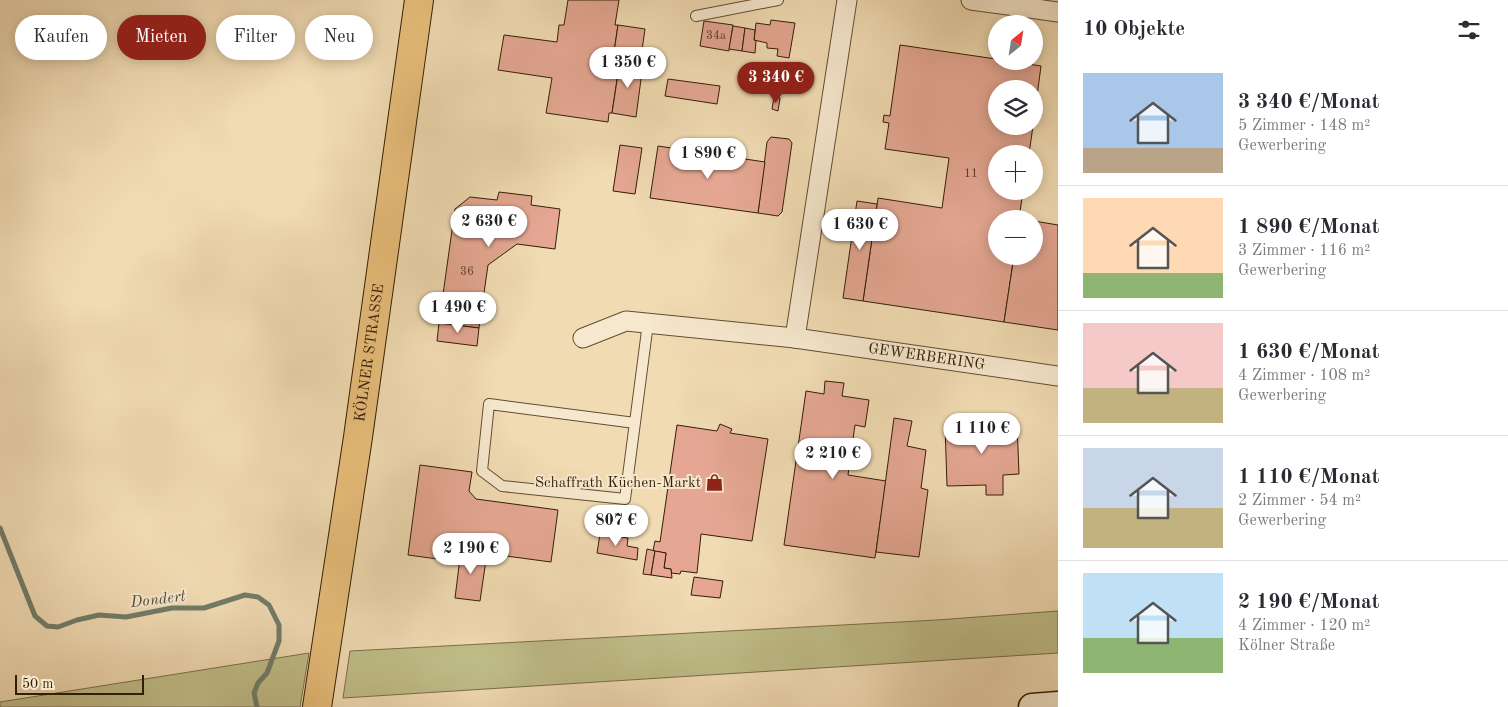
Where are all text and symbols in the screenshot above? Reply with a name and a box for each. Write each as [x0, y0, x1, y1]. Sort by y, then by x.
chip: Kaufen [15, 15, 107, 60]
chip: Mieten [117, 15, 206, 60]
chip: Filter [216, 15, 295, 60]
chip: Neu [305, 15, 373, 60]
north arrow [988, 15, 1042, 70]
map controls [988, 15, 1043, 265]
icon: filters [1455, 16, 1483, 44]
text: 10 Objekte [1083, 19, 1185, 40]
house number: 34a [706, 30, 726, 42]
pin: 1 350 € [582, 46, 674, 89]
text: 1 350 € [600, 55, 656, 71]
pin: 3 340 € [730, 62, 822, 104]
text: 3 340 € [748, 70, 804, 86]
button: layers [988, 80, 1043, 135]
text: 3 340 €/Monat [1238, 92, 1379, 113]
icon: home [1123, 93, 1183, 153]
text: 5 Zimmer · 148 m² [1238, 118, 1370, 134]
pin: 1 890 € [662, 138, 754, 180]
text: Gewerbering [1238, 138, 1326, 154]
button: + [988, 145, 1043, 200]
text: 1 890 € [680, 146, 736, 162]
house number: 11 [964, 168, 978, 180]
pin: 2 630 € [443, 206, 535, 248]
pin: 1 630 € [814, 208, 906, 251]
button: − [988, 210, 1043, 265]
text: 2 630 € [461, 214, 517, 230]
text: 1 630 € [832, 217, 888, 233]
text: 1 890 €/Monat [1238, 217, 1379, 238]
icon: home [1123, 218, 1183, 278]
text: 3 Zimmer · 116 m² [1238, 243, 1370, 259]
text: Gewerbering [1238, 263, 1326, 279]
house number: 36 [460, 266, 474, 278]
street label: KÖLNER STRASSE [351, 283, 387, 423]
pin: 1 490 € [412, 292, 504, 334]
text: 1 490 € [430, 300, 486, 316]
street label: GEWERBERING [867, 341, 986, 373]
text: 1 630 €/Monat [1238, 342, 1379, 363]
icon: home [1123, 343, 1183, 403]
text: 4 Zimmer · 108 m² [1238, 368, 1370, 384]
text: Gewerbering [1238, 388, 1326, 404]
pin: 1 110 € [936, 412, 1028, 455]
text: 1 110 € [954, 421, 1010, 437]
pin: 2 210 € [787, 438, 879, 480]
text: 2 210 € [805, 446, 861, 462]
text: 1 110 €/Monat [1238, 467, 1379, 488]
icon: home [1123, 468, 1183, 528]
shop icon: Schaffrath Küchen-Markt [705, 473, 725, 493]
place label: Schaffrath Küchen-Markt [535, 476, 701, 491]
text: 2 Zimmer · 54 m² [1238, 493, 1361, 509]
pin: 807 € [581, 504, 651, 547]
text: 807 € [595, 513, 637, 529]
text: Gewerbering [1238, 513, 1326, 529]
pin: 2 190 € [425, 532, 517, 575]
text: 2 190 € [443, 541, 499, 557]
water label: Dondert [128, 589, 187, 611]
text: 2 190 €/Monat [1238, 592, 1379, 613]
icon: home [1123, 593, 1183, 653]
text: 4 Zimmer · 120 m² [1238, 618, 1370, 634]
text: Kölner Straße [1238, 638, 1335, 654]
scale bar [15, 672, 144, 695]
text: 50 m [22, 677, 53, 691]

